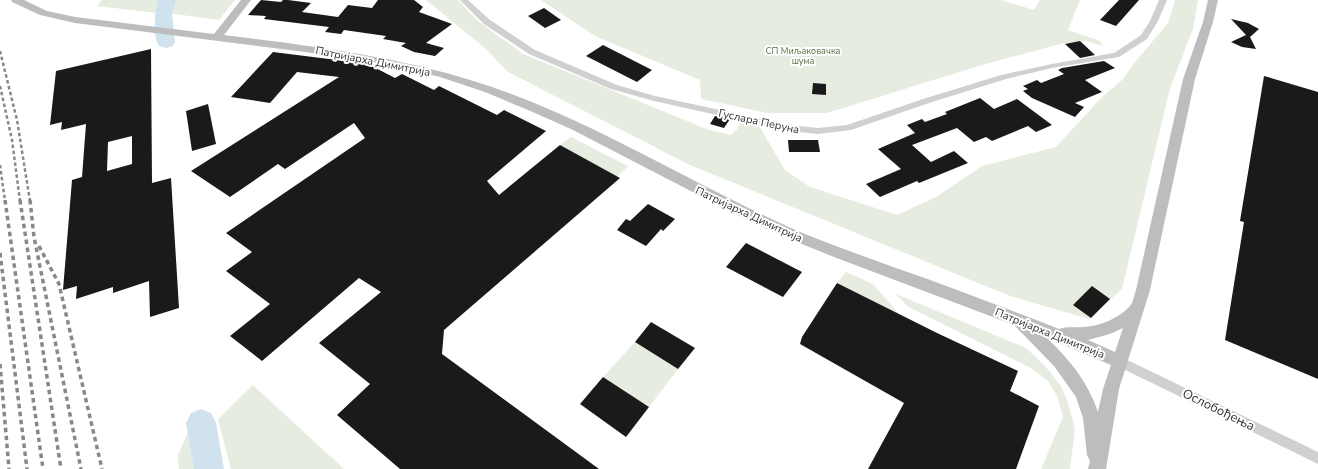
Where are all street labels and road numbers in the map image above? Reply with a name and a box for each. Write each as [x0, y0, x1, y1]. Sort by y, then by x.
street label: Патријарха Димитрија [314, 43, 432, 80]
street label: Гуслара Перуна [717, 106, 801, 137]
street label: Патријарха Димитрија [693, 183, 805, 246]
street label: Патријарха Димитрија [993, 305, 1107, 362]
street label: Ослобођења [1179, 385, 1258, 435]

